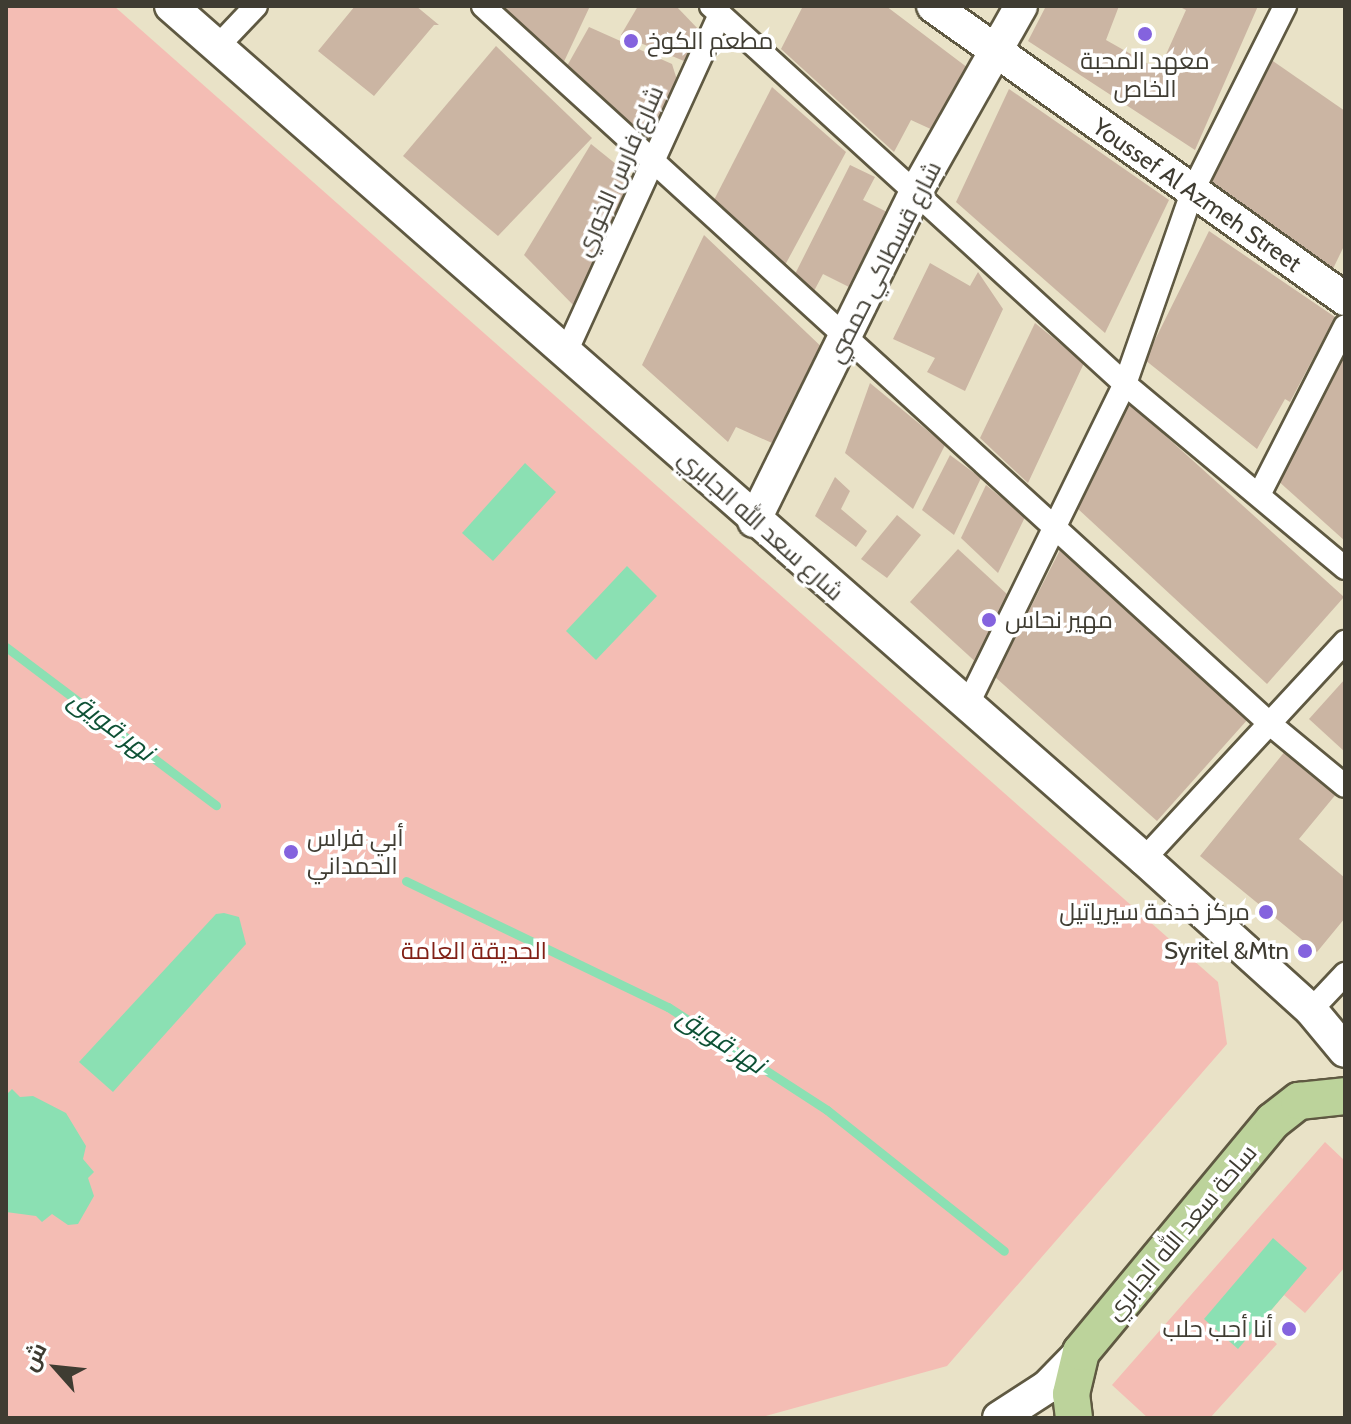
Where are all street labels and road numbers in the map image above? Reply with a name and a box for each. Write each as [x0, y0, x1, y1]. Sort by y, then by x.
street label: شارع فارس الخوري [569, 81, 669, 261]
street label: Youssef Al Azmeh Street [1087, 112, 1307, 278]
street label: شارع قسطاكي حمصي [821, 156, 947, 368]
street label: شارع سعد الله الجابري [673, 443, 849, 607]
street label: ساحة سعد الله الجابري [1099, 1139, 1263, 1325]

